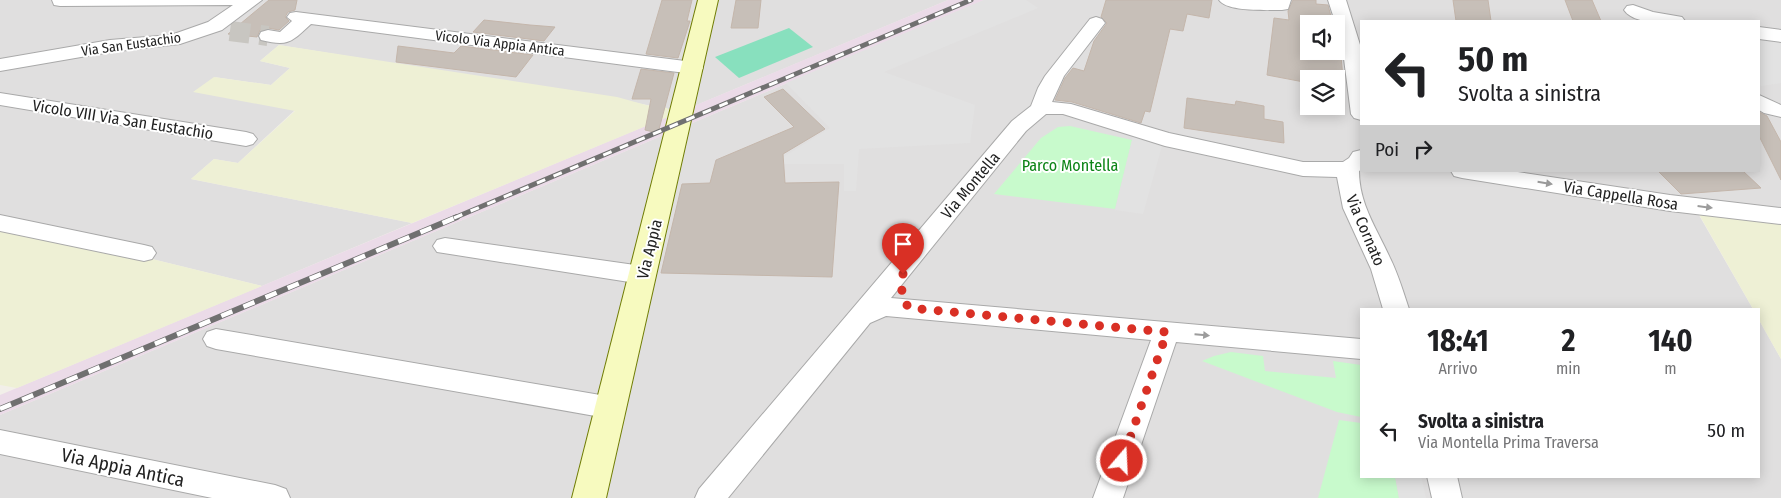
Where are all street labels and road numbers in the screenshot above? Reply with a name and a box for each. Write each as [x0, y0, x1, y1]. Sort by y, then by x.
street label: Vicolo Via Appia Antica [434, 27, 566, 60]
street label: Via San Eustachio [80, 29, 182, 60]
street label: Vicolo VIII Via San Eustachio [31, 96, 215, 143]
street label: Via Montella [937, 148, 1004, 222]
street label: Via Cappella Rosa [1562, 177, 1680, 214]
street label: Via Cornato [1342, 192, 1389, 269]
street label: Via Appia [633, 217, 666, 281]
street label: Via Appia Antica [59, 443, 187, 492]

